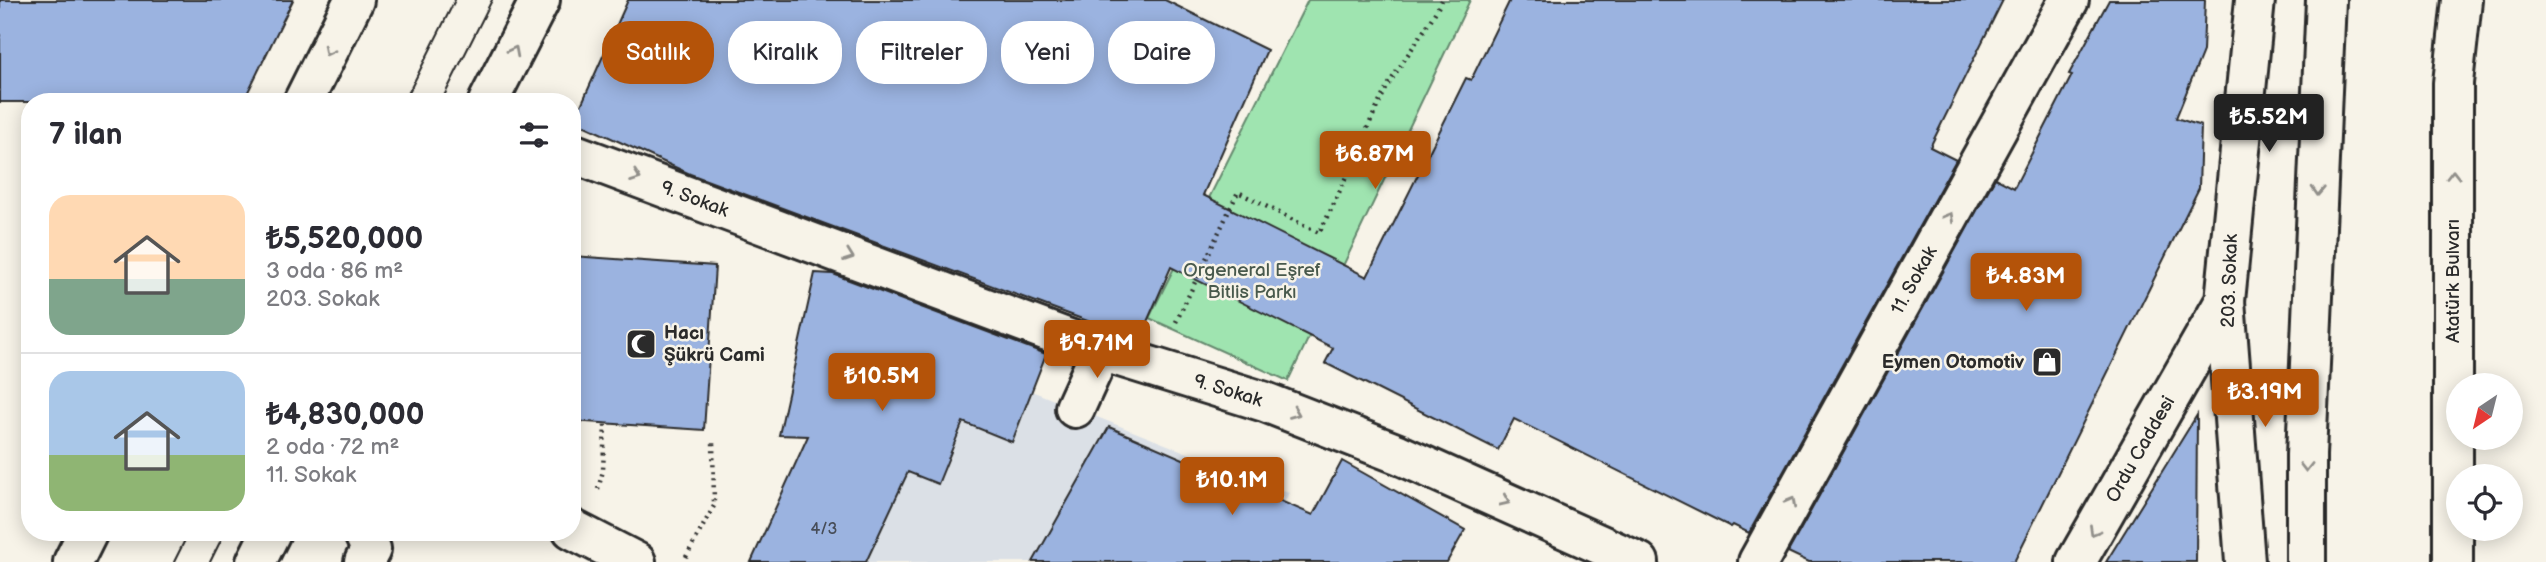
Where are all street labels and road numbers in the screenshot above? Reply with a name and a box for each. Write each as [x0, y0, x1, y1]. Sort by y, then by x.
street label: 9. Sokak [657, 176, 733, 222]
street label: Atatürk Bulvarı [2442, 219, 2465, 343]
street label: 203. Sokak [2217, 233, 2243, 328]
street label: 11. Sokak [1886, 241, 1942, 318]
street label: 9. Sokak [1191, 369, 1266, 412]
street label: Ordu Caddesi [2101, 392, 2180, 506]

